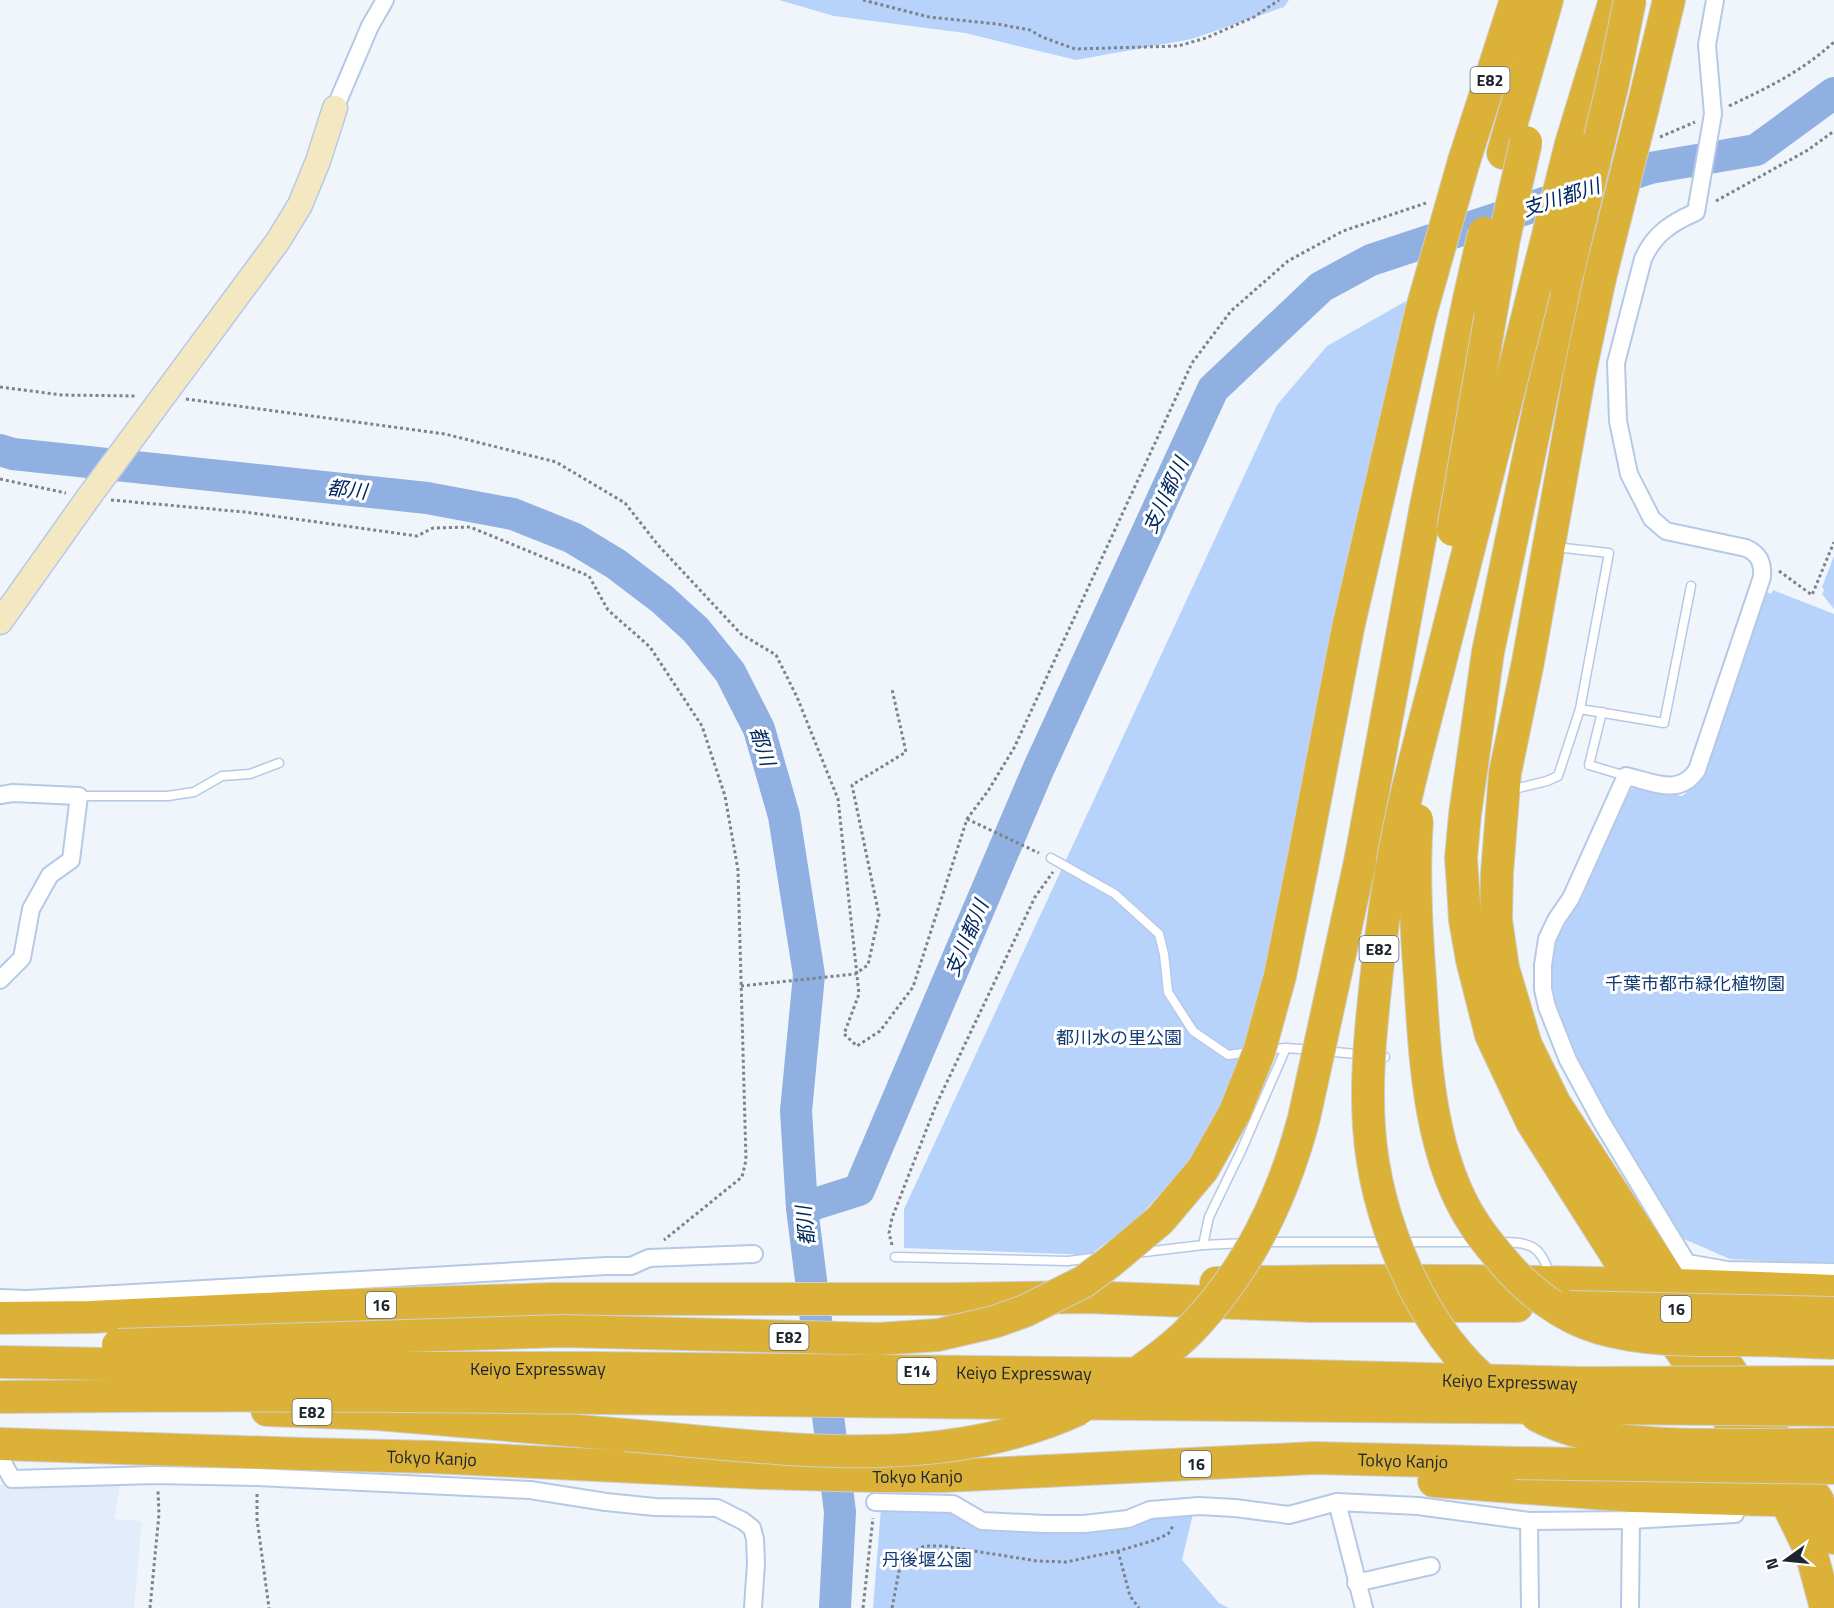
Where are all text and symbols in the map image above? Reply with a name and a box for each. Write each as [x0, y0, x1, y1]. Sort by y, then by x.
road number: E82 [1470, 67, 1510, 93]
water label: 支川都川 [1518, 169, 1606, 224]
water label: 支川都川 [1134, 450, 1197, 538]
water label: 都川 [325, 471, 370, 507]
water label: 都川 [742, 722, 785, 772]
water label: 支川都川 [936, 893, 997, 981]
road number: E82 [1360, 936, 1398, 962]
park label: 千葉市都市緑化植物園 [1605, 970, 1785, 997]
park label: 都川水の里公園 [1056, 1024, 1182, 1051]
water label: 都川 [787, 1203, 823, 1248]
road number: 16 [366, 1292, 396, 1318]
road number: 16 [1661, 1296, 1691, 1322]
road number: E82 [770, 1324, 808, 1350]
street label: Keiyo Expressway [470, 1354, 606, 1382]
road number: E14 [898, 1358, 936, 1384]
street label: Keiyo Expressway [956, 1358, 1092, 1387]
street label: Keiyo Expressway [1442, 1366, 1578, 1396]
road number: E82 [292, 1399, 332, 1425]
street label: Tokyo Kanjo [386, 1442, 478, 1473]
street label: Tokyo Kanjo [1357, 1446, 1448, 1475]
road number: 16 [1181, 1451, 1211, 1477]
street label: Tokyo Kanjo [872, 1462, 963, 1490]
north arrow [1756, 1530, 1816, 1590]
park label: 丹後堰公園 [882, 1546, 972, 1573]
text: N [1758, 1555, 1785, 1572]

